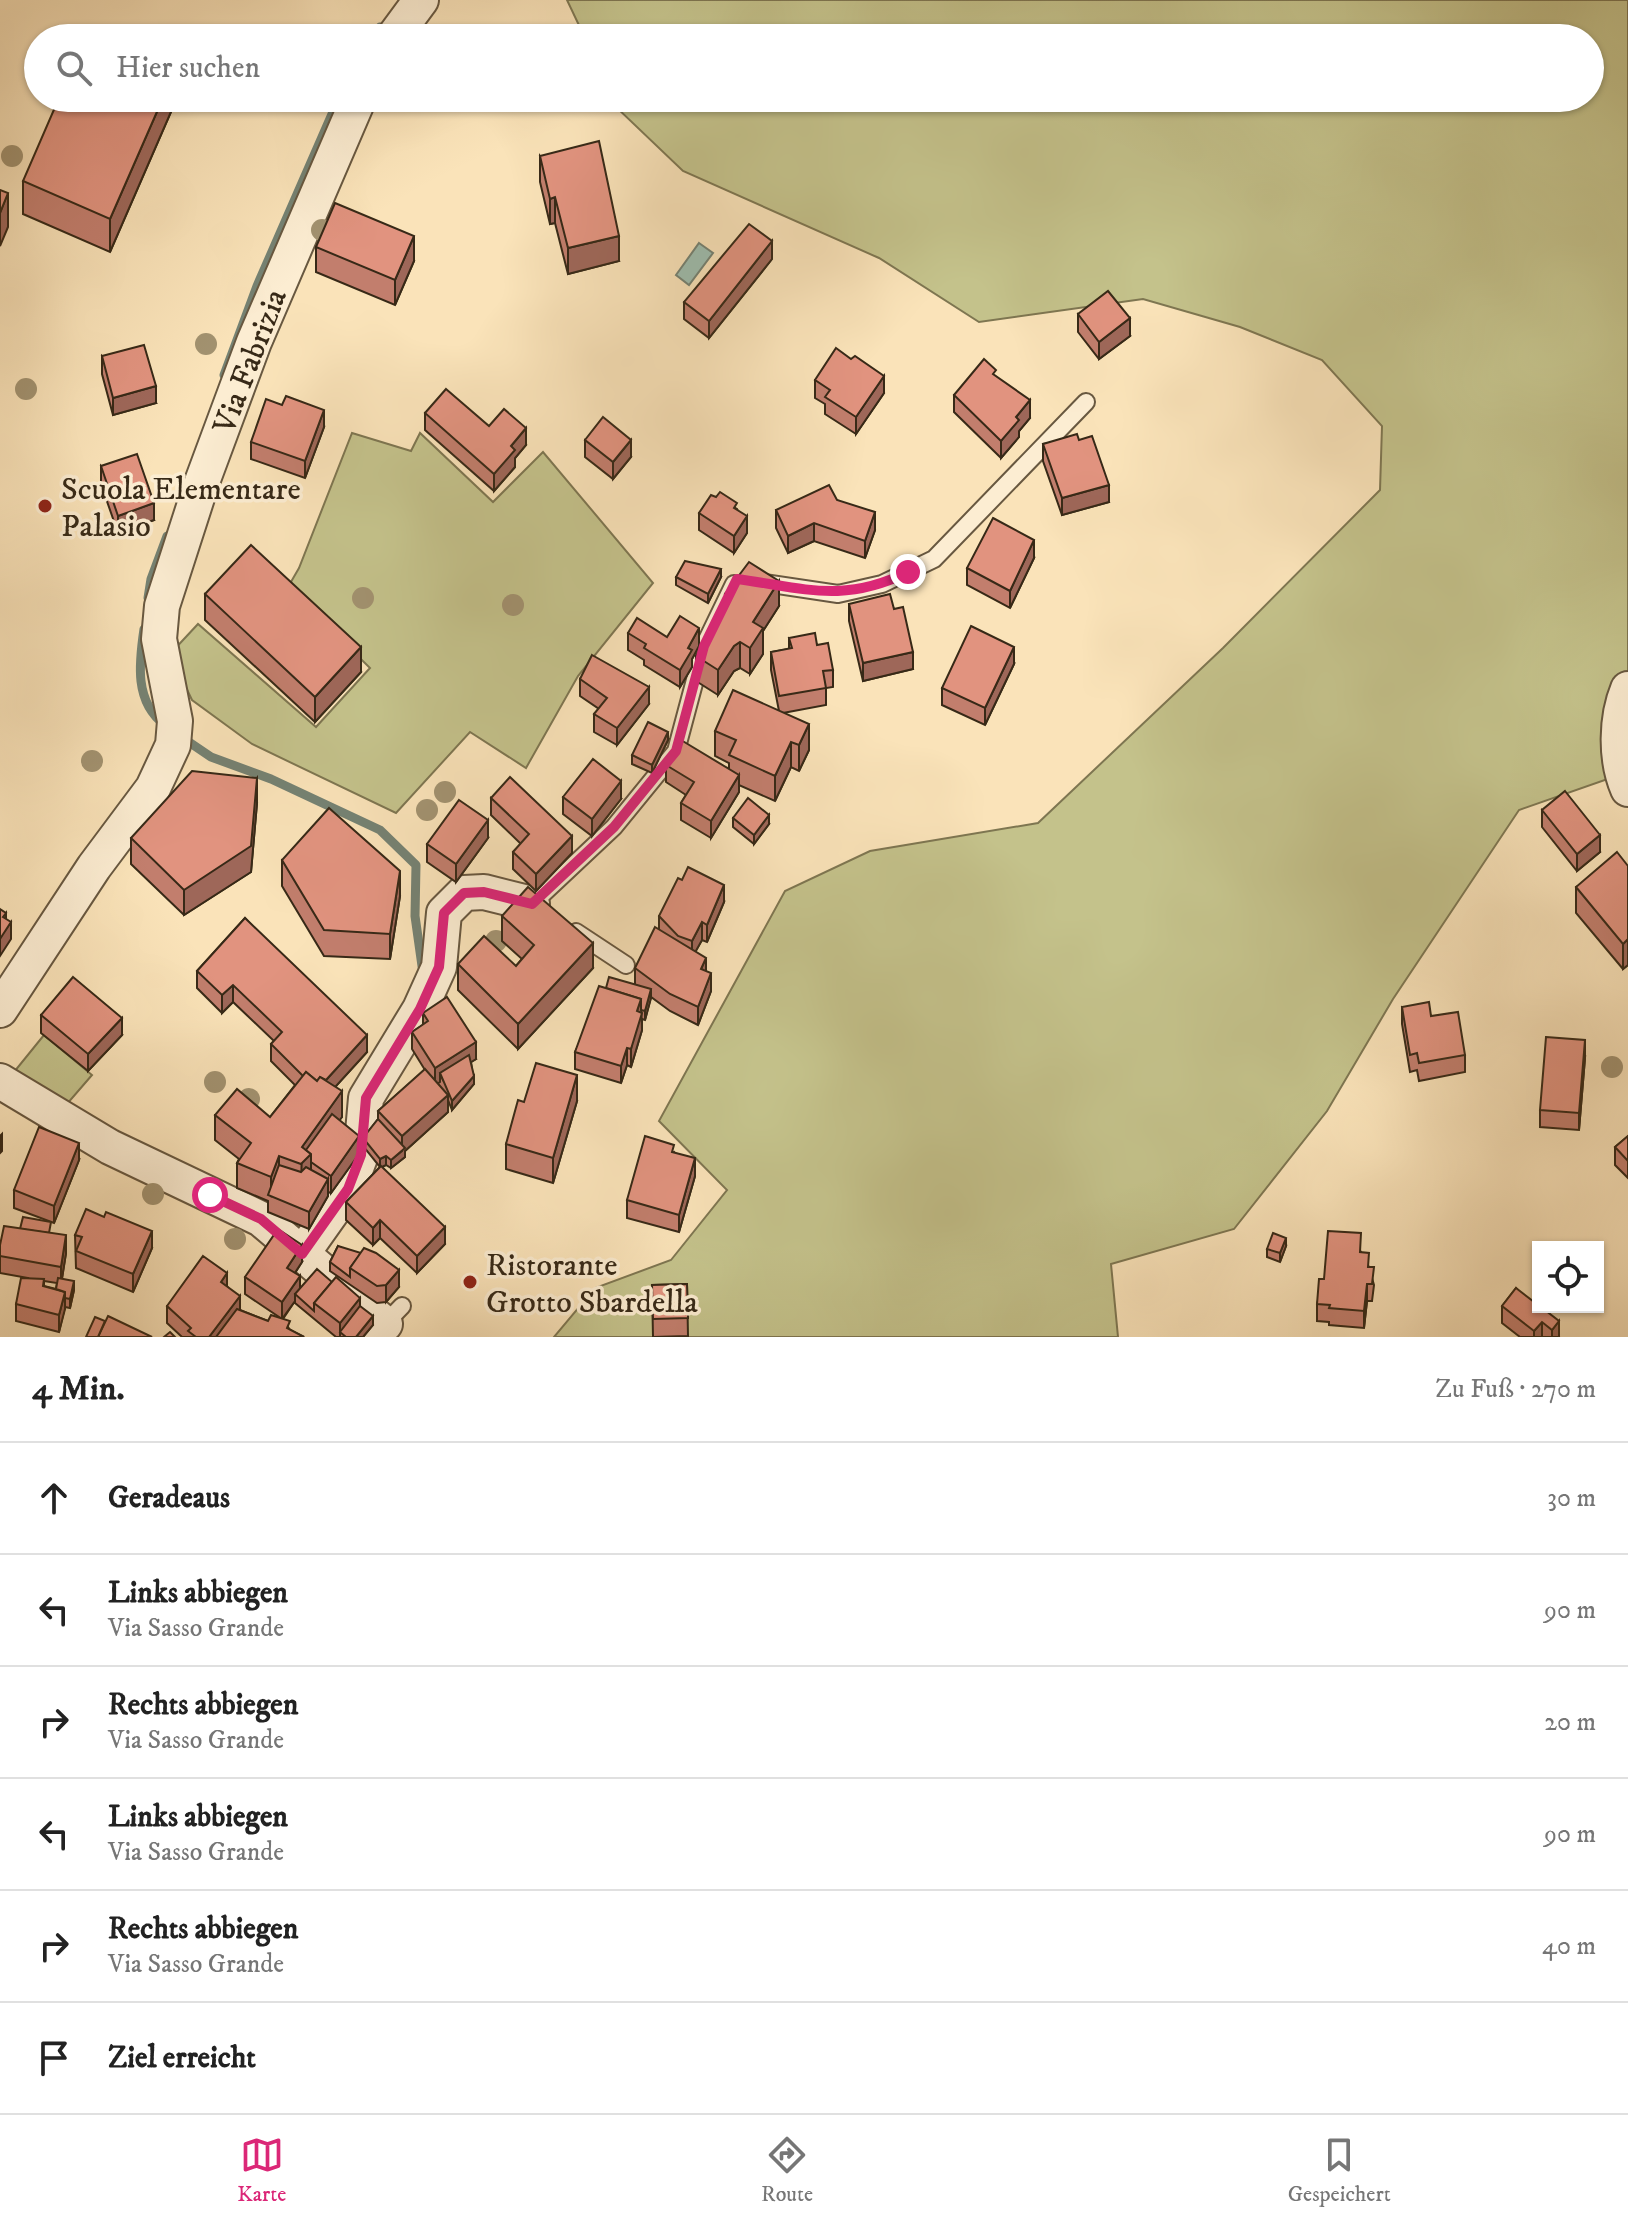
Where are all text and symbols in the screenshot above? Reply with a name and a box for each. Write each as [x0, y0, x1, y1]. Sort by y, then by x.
search box [24, 24, 1604, 112]
icon: search [52, 46, 96, 90]
text: Hier suchen [116, 50, 260, 87]
street label: Via Fabrizia [205, 283, 297, 441]
place label: Scuola Elementare Palasio [61, 470, 301, 547]
marker: Scuola Elementare Palasio [36, 497, 54, 515]
route end [890, 554, 926, 590]
route start [192, 1177, 228, 1213]
map controls [1532, 1241, 1604, 1313]
button: locate [1532, 1241, 1604, 1313]
place label: Ristorante Grotto Sbardella [486, 1246, 698, 1323]
marker: Ristorante Grotto Sbardella [461, 1273, 479, 1291]
text: 4 Min. [32, 1368, 125, 1410]
text: Zu Fuß · 270 m [1435, 1373, 1596, 1406]
icon: ahead [32, 1476, 76, 1520]
text: Geradeaus [108, 1480, 230, 1517]
text: 30 m [1547, 1482, 1596, 1515]
text: Links abbiegen [108, 1575, 288, 1612]
icon: left [32, 1588, 76, 1632]
text: 90 m [1544, 1594, 1596, 1627]
text: Via Sasso Grande [108, 1612, 284, 1645]
text: Rechts abbiegen [108, 1687, 298, 1724]
icon: right [32, 1700, 76, 1744]
text: 20 m [1544, 1706, 1596, 1739]
text: Via Sasso Grande [108, 1724, 284, 1757]
text: Links abbiegen [108, 1799, 288, 1836]
icon: left [32, 1812, 76, 1856]
text: 90 m [1544, 1818, 1596, 1851]
text: Via Sasso Grande [108, 1836, 284, 1869]
text: Rechts abbiegen [108, 1911, 298, 1948]
icon: right [32, 1924, 76, 1968]
text: 40 m [1542, 1930, 1596, 1963]
text: Via Sasso Grande [108, 1948, 284, 1981]
icon: arrive [32, 2036, 76, 2080]
text: Ziel erreicht [108, 2040, 256, 2077]
tab: Karte [237, 2133, 286, 2208]
tab: Route [761, 2133, 813, 2208]
tab: Gespeichert [1288, 2133, 1391, 2208]

